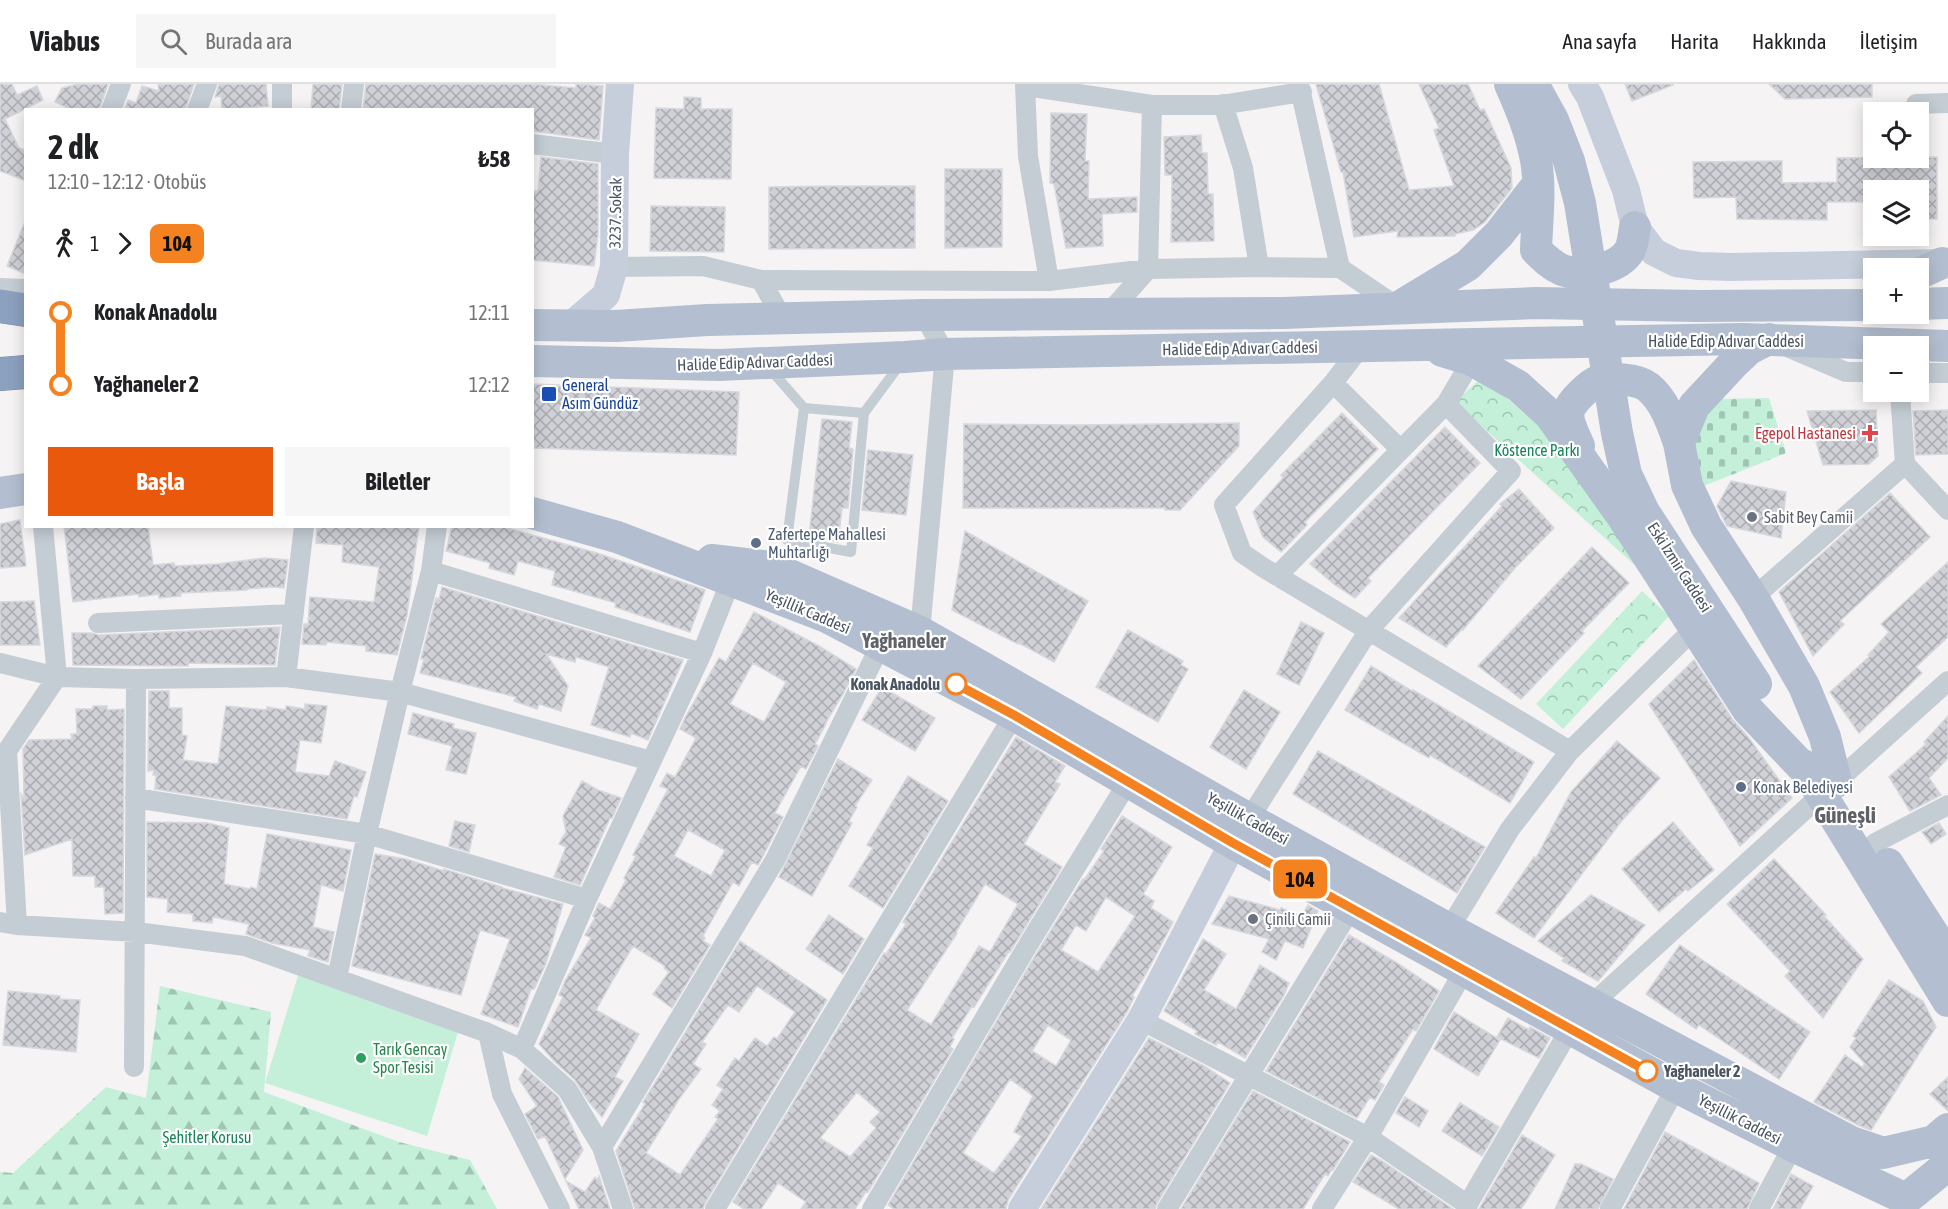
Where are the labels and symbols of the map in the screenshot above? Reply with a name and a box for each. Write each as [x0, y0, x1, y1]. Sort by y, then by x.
street label: 3237. Sokak [605, 177, 625, 249]
street label: Halide Edip Adıvar Caddesi [1648, 332, 1804, 351]
street label: Halide Edip Adıvar Caddesi [1162, 338, 1318, 359]
street label: Halide Edip Adıvar Caddesi [677, 350, 833, 375]
place label: General Asım Gündüz [562, 376, 638, 412]
marker: General Asım Gündüz [540, 385, 558, 403]
place label: Egepol Hastanesi [1755, 424, 1856, 443]
marker: Egepol Hastanesi [1861, 424, 1879, 442]
park label: Köstence Parkı [1494, 441, 1580, 459]
place label: Sabit Bey Camii [1764, 508, 1853, 527]
marker: Sabit Bey Camii [1745, 510, 1759, 524]
street label: Eski İzmir Caddesi [1644, 519, 1716, 615]
place label: Zafertepe Mahallesi Muhtarlığı [768, 525, 886, 562]
marker: Zafertepe Mahallesi Muhtarlığı [749, 536, 763, 550]
street label: Yeşillik Caddesi [762, 585, 853, 638]
district label: Yağhaneler [861, 629, 947, 652]
marker: Konak Anadolu [945, 673, 967, 695]
place label: Konak Anadolu [850, 675, 940, 693]
place label: Konak Belediyesi [1753, 778, 1853, 797]
marker: Konak Belediyesi [1734, 780, 1748, 794]
street label: Yeşillik Caddesi [1204, 788, 1292, 849]
district label: Güneşli [1814, 802, 1876, 828]
line badge: 104 [1266, 860, 1334, 898]
place label: Çinili Camii [1265, 910, 1331, 929]
marker: Çinili Camii [1246, 912, 1260, 926]
place label: Tarık Gencay Spor Tesisi [373, 1040, 448, 1077]
marker: Tarık Gencay Spor Tesisi [354, 1051, 368, 1065]
marker: Yağhaneler 2 [1636, 1060, 1658, 1082]
place label: Yağhaneler 2 [1663, 1062, 1740, 1080]
street label: Yeşillik Caddesi [1695, 1090, 1784, 1148]
park label: Şehitler Korusu [162, 1128, 252, 1147]

